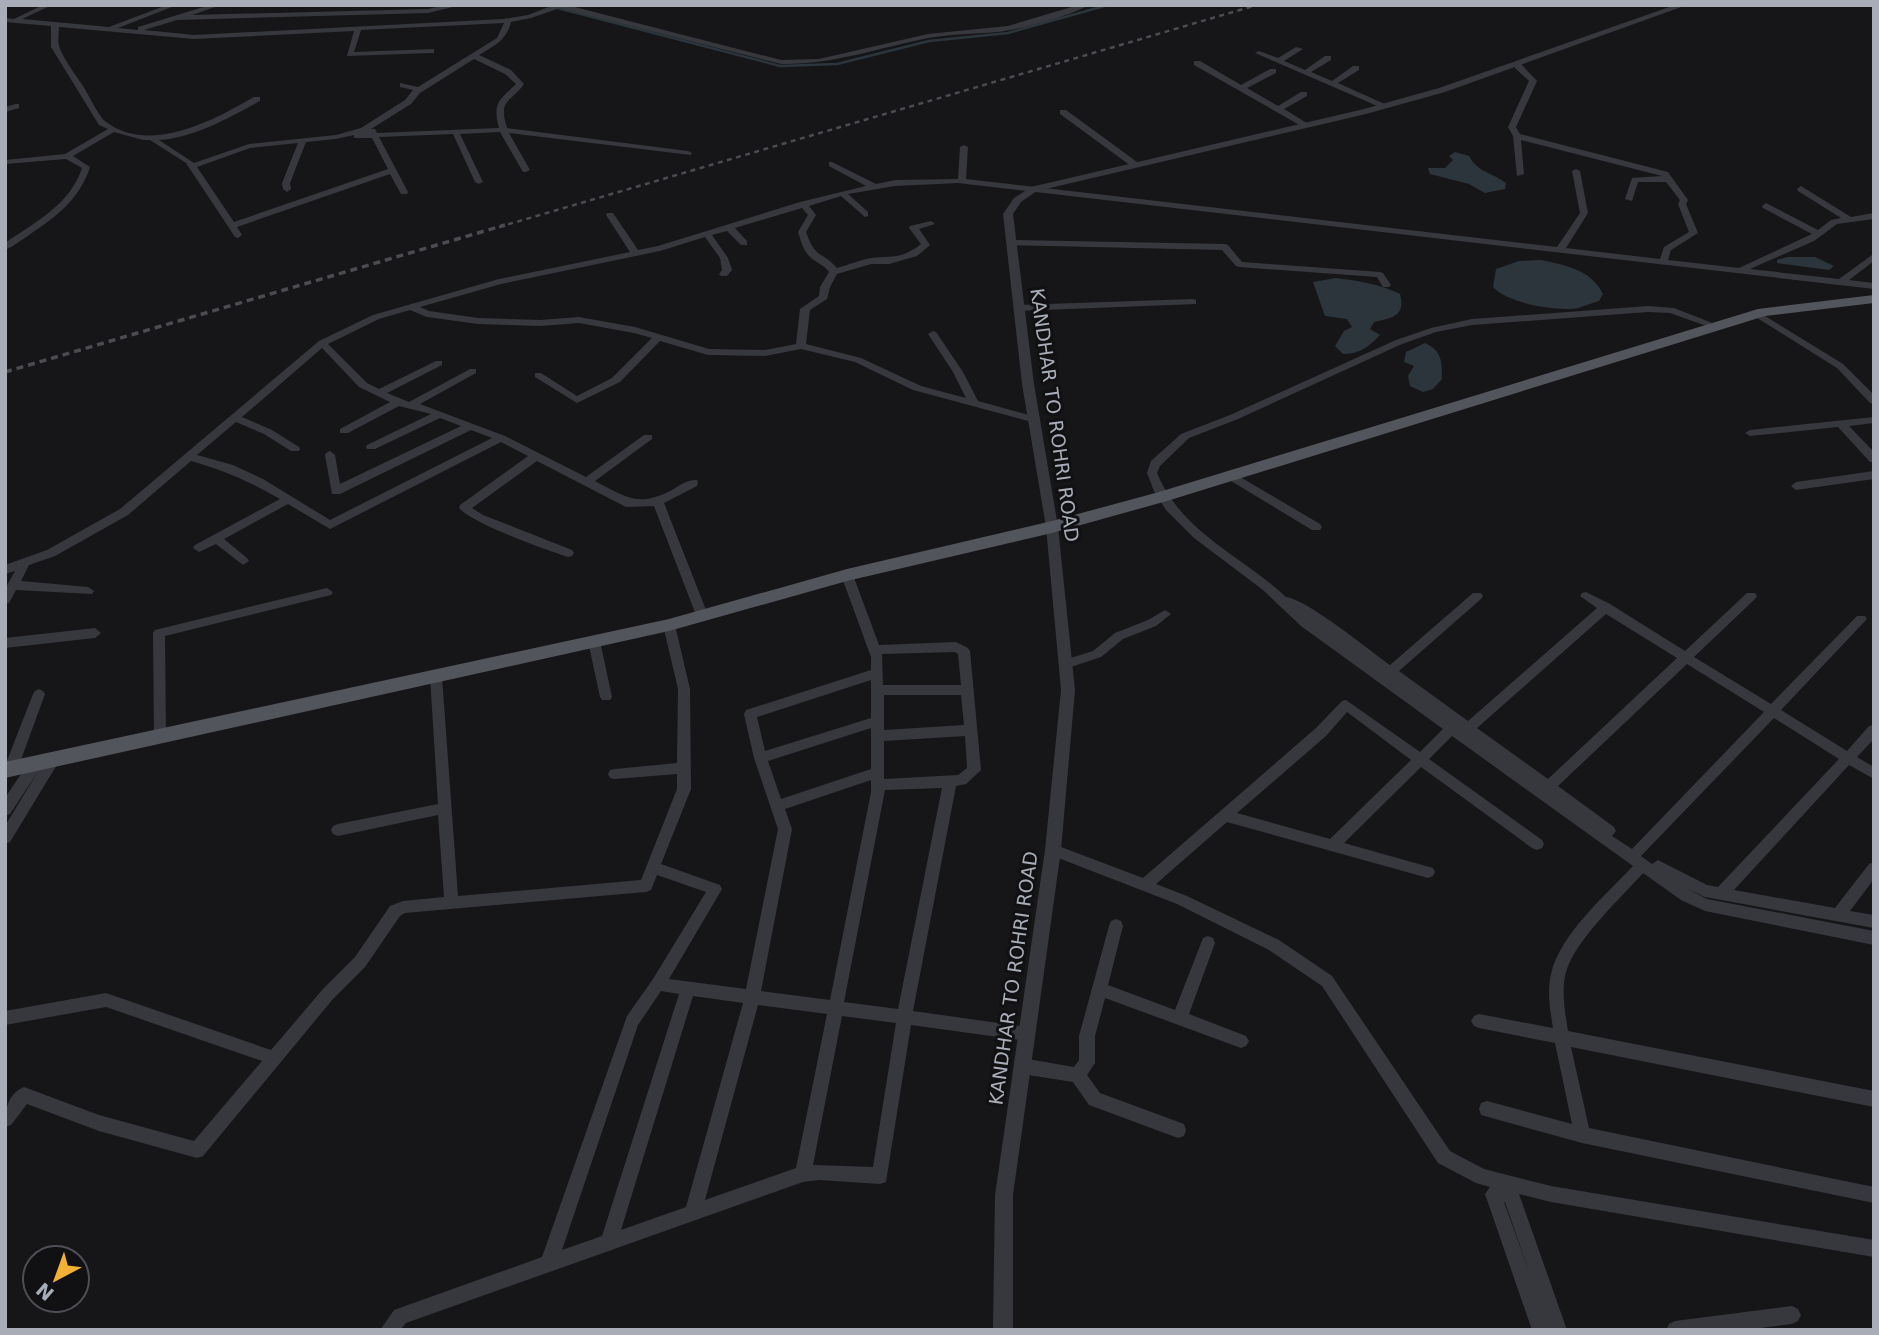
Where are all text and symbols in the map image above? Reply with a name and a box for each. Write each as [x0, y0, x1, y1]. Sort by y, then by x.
street label: KANDHAR TO ROHRI ROAD [1026, 287, 1084, 543]
street label: KANDHAR TO ROHRI ROAD [984, 850, 1042, 1106]
north arrow [21, 1244, 91, 1314]
text: N [32, 1278, 58, 1305]

